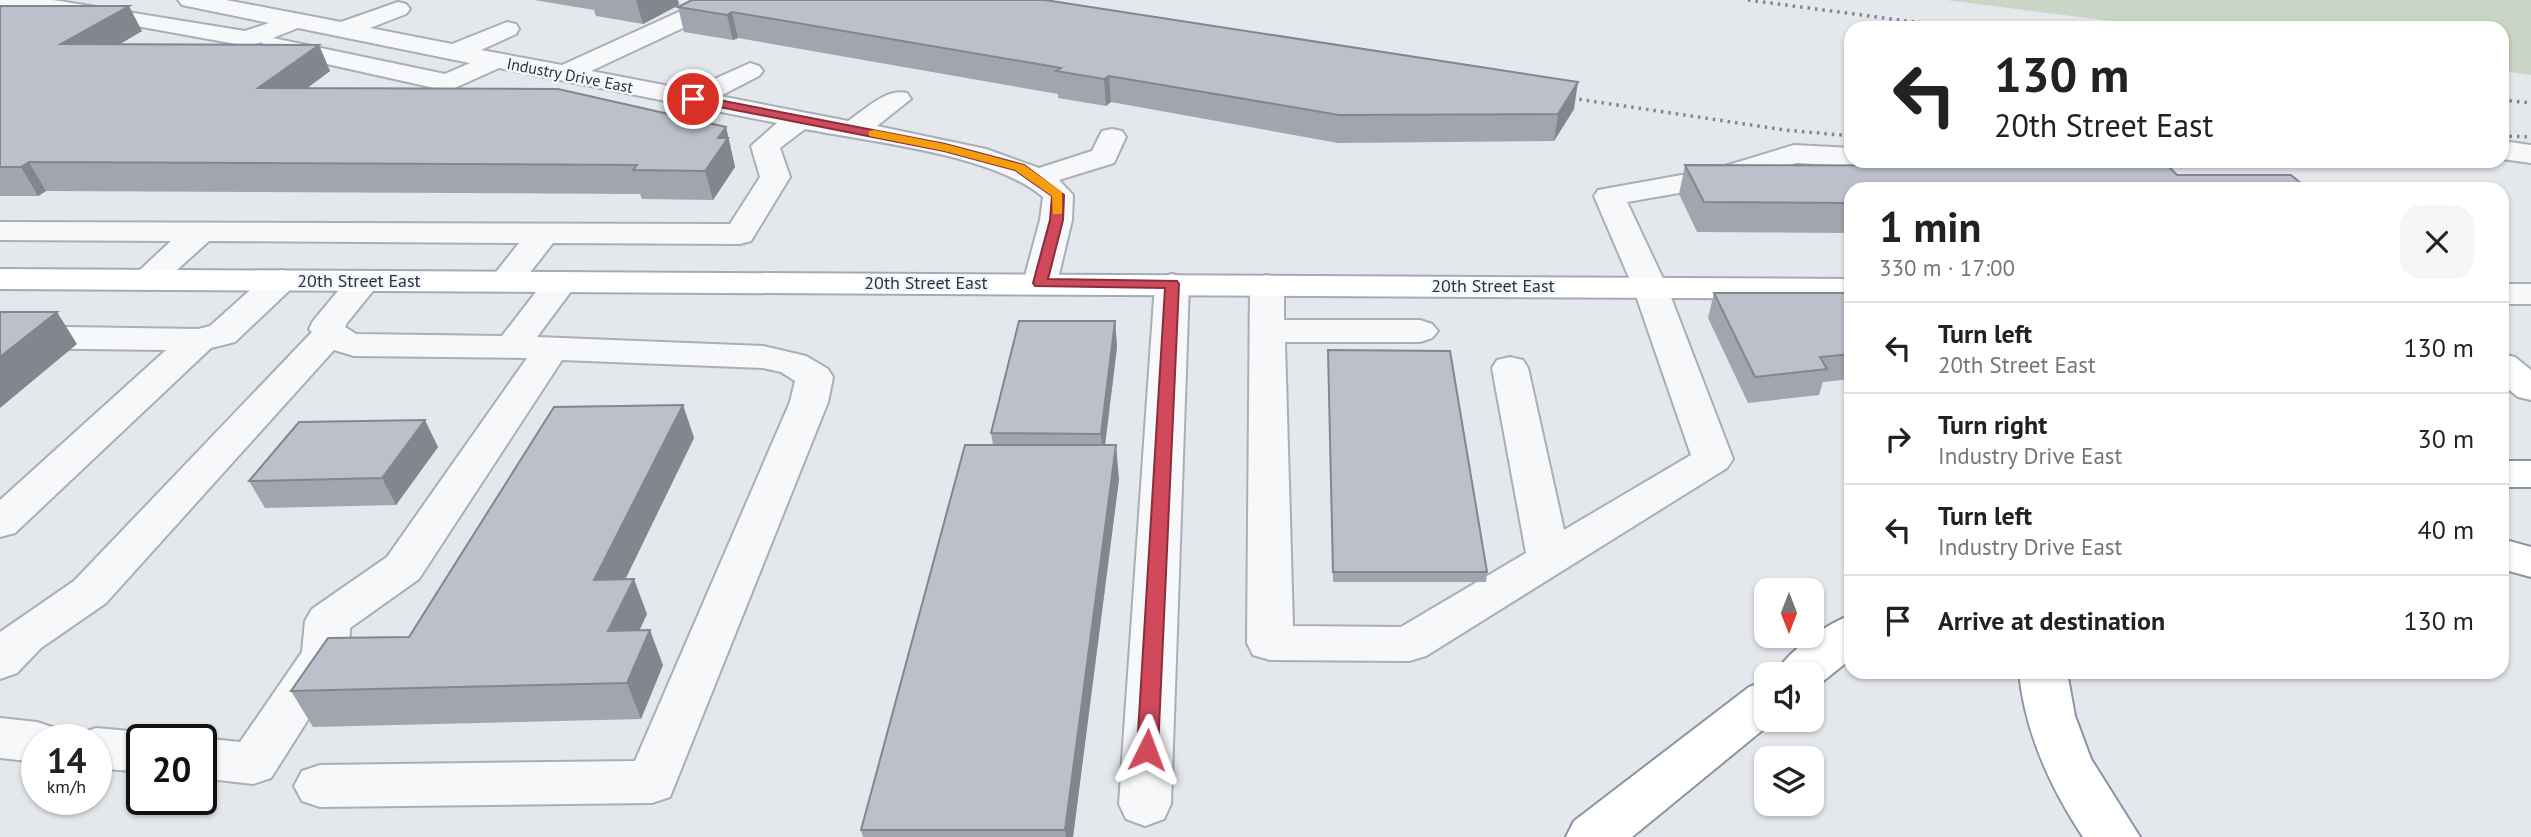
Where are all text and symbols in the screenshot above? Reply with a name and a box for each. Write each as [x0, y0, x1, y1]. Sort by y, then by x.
text: 130 m [1994, 42, 2129, 106]
icon: left [1879, 49, 1970, 140]
street label: Industry Drive East [505, 53, 635, 97]
pin [663, 69, 723, 129]
icon: arrive [674, 80, 712, 118]
text: 20th Street East [1994, 104, 2213, 146]
text: 1 min [1879, 199, 1981, 254]
button: close [2400, 205, 2474, 279]
text: 330 m · 17:00 [1879, 253, 2015, 282]
street label: 20th Street East [297, 269, 421, 292]
street label: 20th Street East [864, 271, 988, 294]
street label: 20th Street East [1431, 274, 1555, 297]
text: Turn left [1938, 317, 2032, 350]
icon: left [1879, 329, 1917, 367]
text: 130 m [2403, 331, 2474, 364]
text: 20th Street East [1938, 350, 2096, 379]
text: Turn right [1938, 408, 2047, 441]
icon: right [1879, 420, 1917, 458]
text: 30 m [2418, 422, 2474, 455]
text: Industry Drive East [1938, 441, 2122, 470]
text: Turn left [1938, 499, 2032, 532]
icon: left [1879, 511, 1917, 549]
text: 40 m [2418, 513, 2474, 546]
text: Industry Drive East [1938, 532, 2122, 561]
north arrow [1754, 578, 1824, 648]
map controls [1754, 578, 1824, 816]
icon: arrive [1879, 602, 1917, 640]
text: Arrive at destination [1938, 604, 2165, 637]
text: 130 m [2403, 604, 2474, 637]
button: sound [1754, 662, 1824, 732]
position arrow [1110, 713, 1184, 787]
speed limit sign: 20 [126, 724, 217, 815]
text: 14 [47, 737, 86, 783]
button: layers [1754, 746, 1824, 816]
text: km/h [47, 775, 86, 798]

